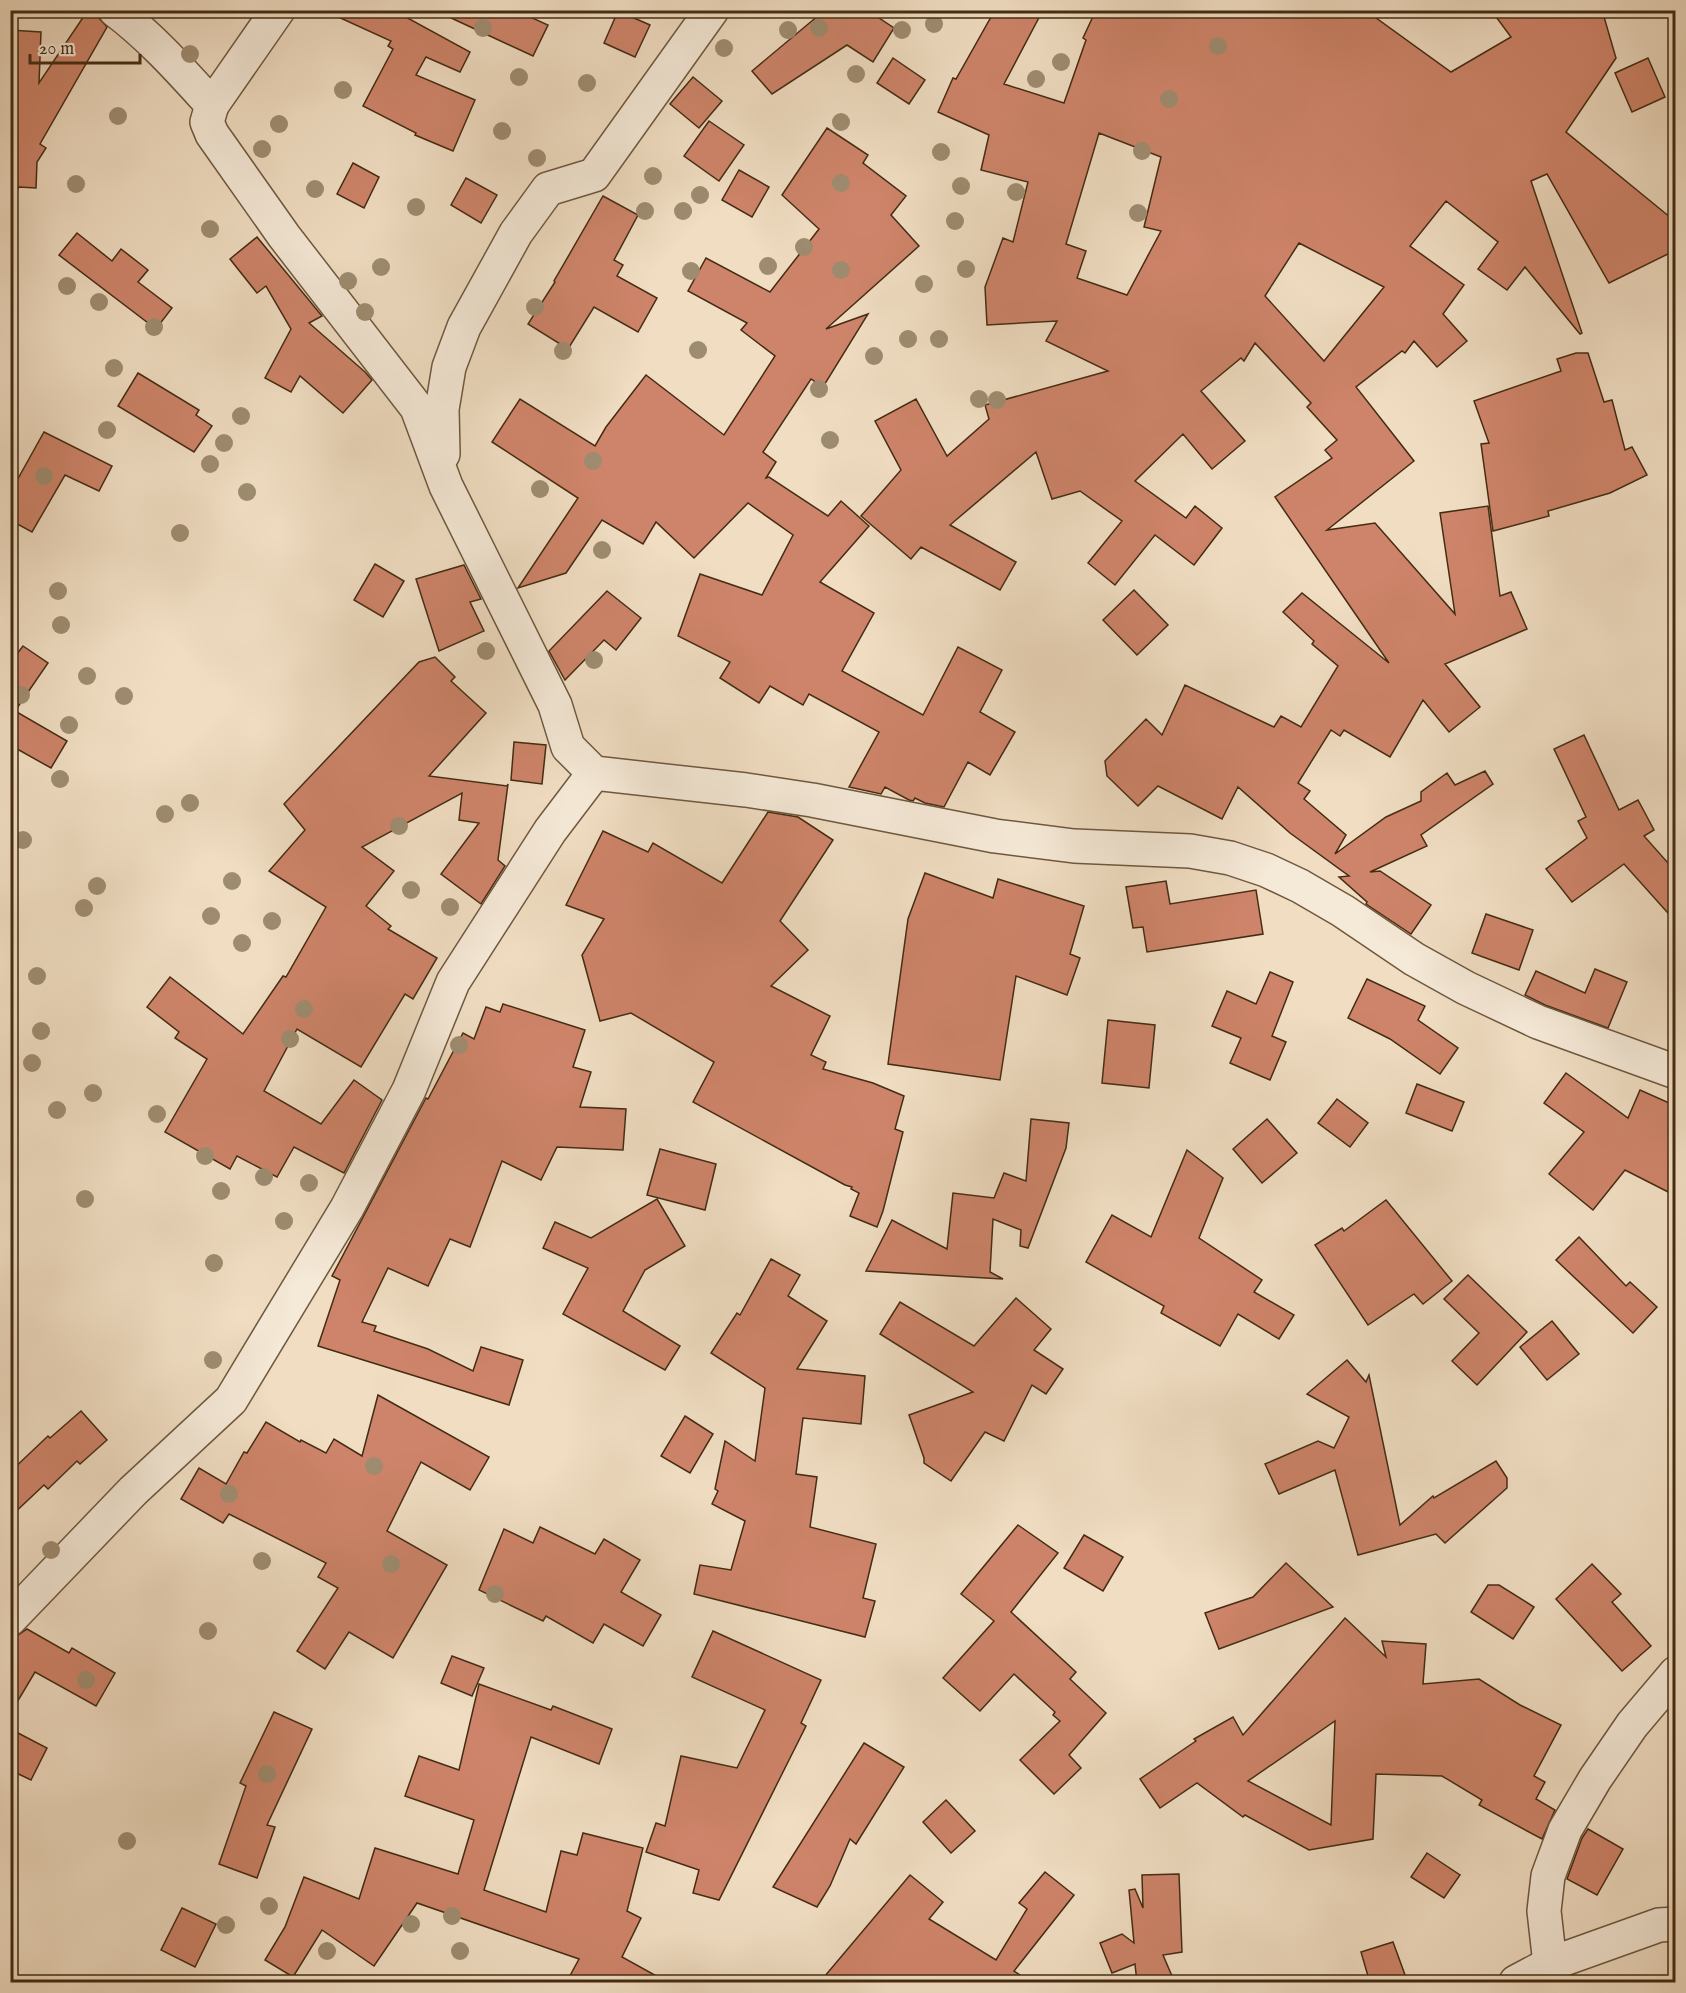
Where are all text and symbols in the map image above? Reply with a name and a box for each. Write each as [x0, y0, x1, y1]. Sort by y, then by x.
scale bar [30, 27, 140, 65]
text: 20 m [39, 38, 74, 61]

